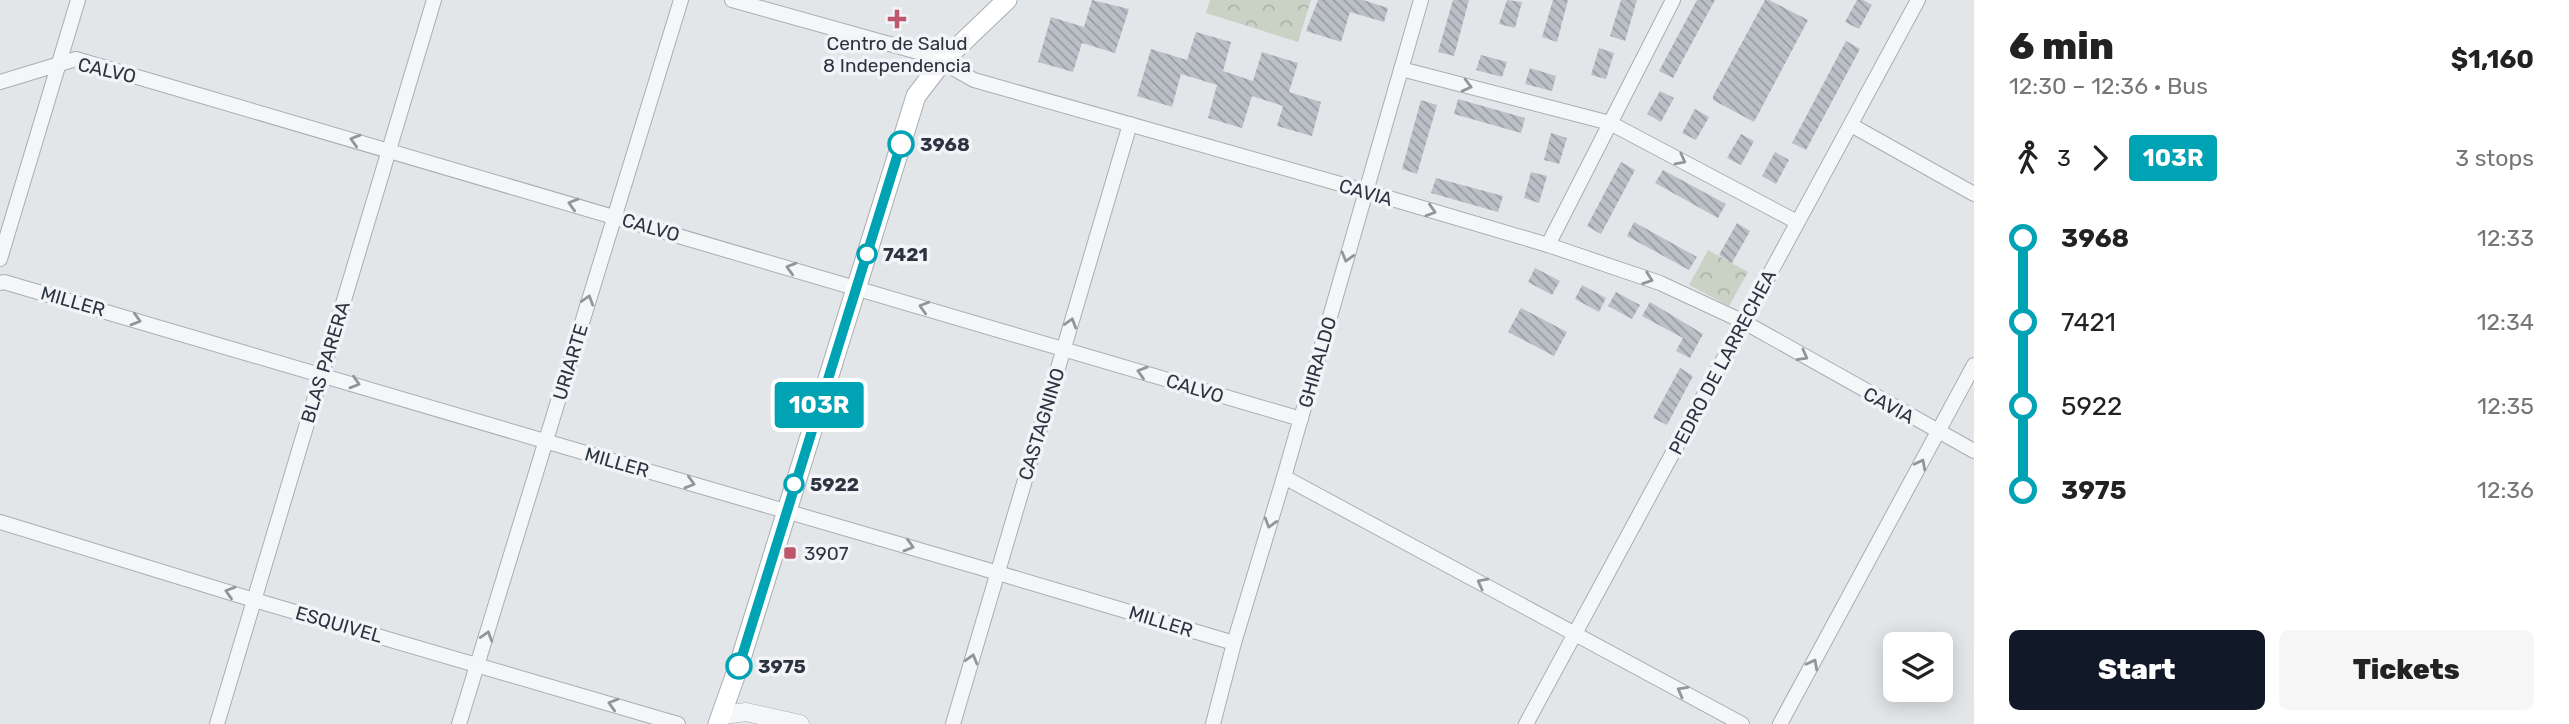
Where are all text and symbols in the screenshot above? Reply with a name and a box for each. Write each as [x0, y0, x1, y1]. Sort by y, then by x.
marker: Centro de Salud 8 Independencia [887, 9, 907, 29]
text: 6 min [2009, 23, 2114, 69]
place label: Centro de Salud 8 Independencia [823, 32, 971, 77]
text: $1,160 [2451, 44, 2534, 75]
street label: CALVO [76, 53, 138, 88]
text: 12:30 – 12:36 · Bus [2009, 72, 2208, 100]
one-way arrow [1461, 78, 1473, 92]
marker: 3968 [888, 131, 914, 157]
one-way arrow [349, 133, 361, 148]
place label: 3968 [920, 133, 970, 156]
icon: walk [2009, 139, 2047, 177]
icon: forward [2081, 139, 2119, 177]
text: 3 [2057, 144, 2071, 172]
text: 103R [2143, 144, 2203, 172]
text: 3 stops [2455, 144, 2534, 172]
one-way arrow [1674, 152, 1686, 166]
street label: CAVIA [1336, 174, 1396, 211]
one-way arrow [567, 198, 579, 212]
one-way arrow [1425, 202, 1437, 217]
street label: CALVO [619, 208, 682, 247]
text: 3968 [2061, 223, 2129, 254]
text: 12:33 [2477, 224, 2534, 252]
place label: 7421 [883, 243, 928, 266]
marker: 7421 [857, 244, 877, 264]
one-way arrow [1341, 251, 1355, 263]
one-way arrow [785, 262, 797, 277]
street label: PEDRO DE LARRECHEA [1664, 266, 1781, 459]
one-way arrow [1641, 271, 1653, 285]
street label: MILLER [38, 281, 108, 322]
one-way arrow [580, 295, 595, 307]
street label: BLAS PARERA [296, 298, 355, 426]
one-way arrow [918, 301, 930, 316]
text: 7421 [2061, 307, 2116, 338]
text: 12:34 [2477, 308, 2534, 336]
one-way arrow [130, 311, 142, 326]
street label: GHIRALDO [1294, 314, 1341, 410]
one-way arrow [1063, 317, 1078, 329]
street label: URIARTE [548, 321, 593, 403]
one-way arrow [1796, 348, 1808, 361]
street label: CASTAGNINO [1013, 365, 1069, 483]
one-way arrow [1136, 365, 1148, 380]
street label: CALVO [1163, 369, 1226, 408]
one-way arrow [348, 374, 360, 389]
line badge: 103R [770, 382, 868, 428]
street label: CAVIA [1859, 382, 1918, 429]
text: 103R [789, 391, 849, 419]
text: 5922 [2061, 391, 2122, 422]
text: 12:35 [2477, 392, 2534, 420]
street label: MILLER [582, 442, 652, 483]
one-way arrow [1913, 459, 1926, 471]
place label: 5922 [810, 473, 859, 496]
marker: 5922 [784, 474, 804, 494]
one-way arrow [684, 475, 696, 489]
text: 3975 [2061, 475, 2127, 506]
text: 12:36 [2477, 476, 2534, 504]
one-way arrow [1264, 516, 1279, 528]
one-way arrow [903, 538, 915, 552]
place label: 3907 [804, 542, 849, 565]
marker: 3907 [782, 545, 798, 561]
one-way arrow [1476, 578, 1489, 591]
one-way arrow [224, 586, 236, 601]
street label: ESQUIVEL [293, 601, 385, 648]
street label: MILLER [1126, 601, 1196, 642]
one-way arrow [479, 630, 494, 642]
button: Start [2009, 630, 2265, 710]
button: Tickets [2279, 630, 2534, 710]
map controls [1883, 632, 1953, 702]
button: layers [1883, 632, 1953, 702]
marker: 3975 [726, 653, 752, 679]
one-way arrow [963, 653, 978, 665]
place label: 3975 [758, 655, 806, 678]
one-way arrow [1804, 659, 1818, 671]
one-way arrow [1676, 686, 1689, 699]
one-way arrow [607, 698, 619, 713]

